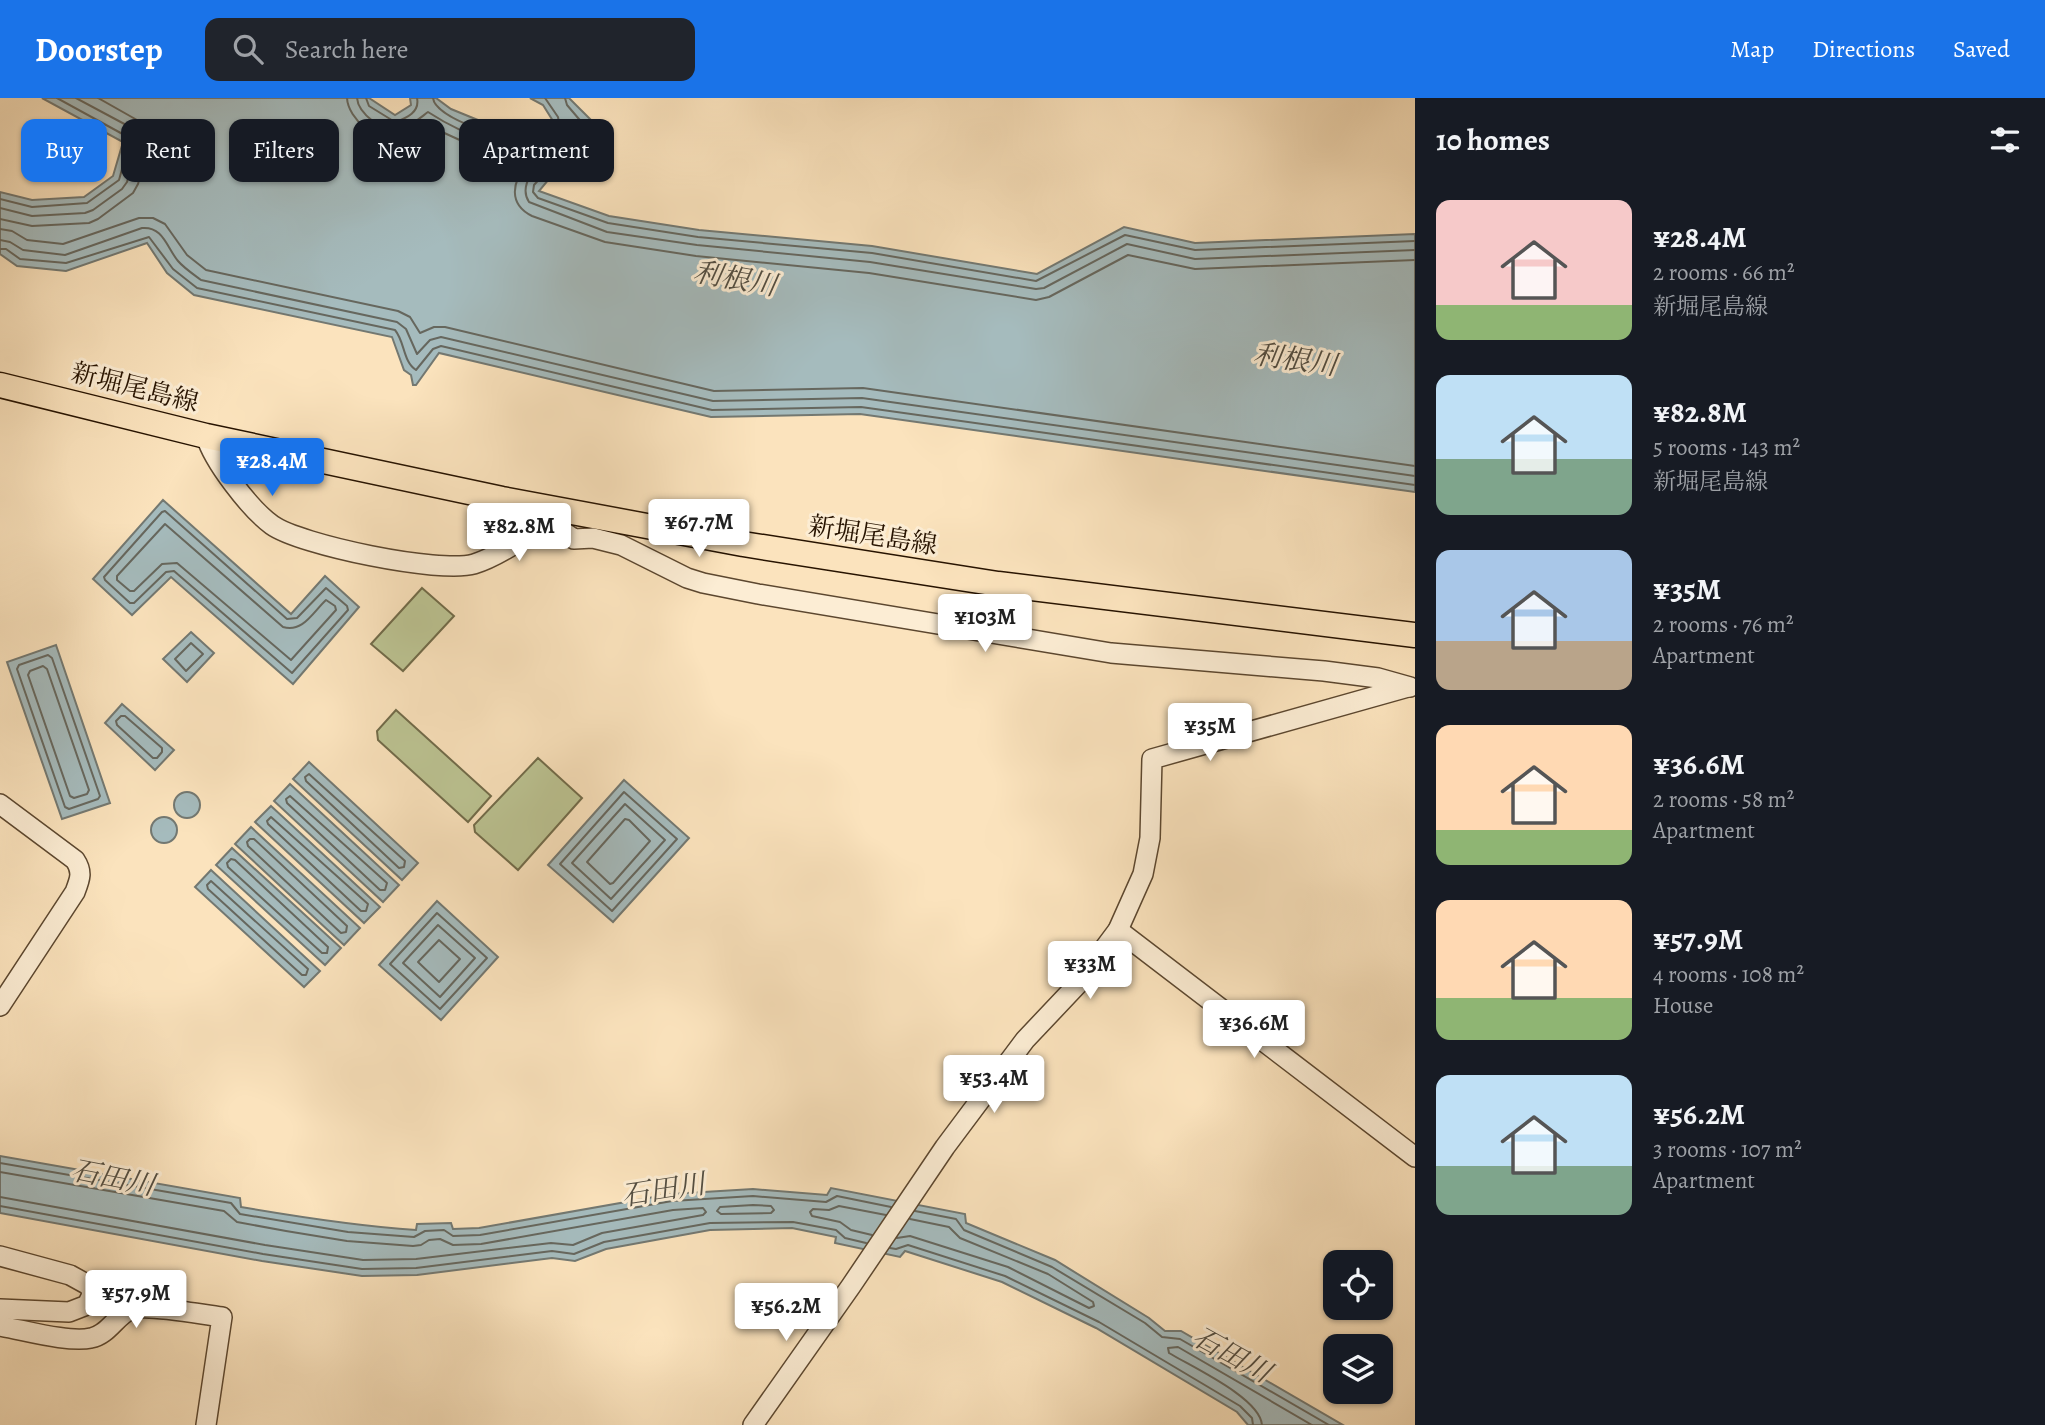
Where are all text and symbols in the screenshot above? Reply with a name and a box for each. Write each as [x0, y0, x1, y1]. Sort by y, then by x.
search box [205, 18, 695, 81]
text: Doorstep [35, 27, 163, 72]
icon: search [229, 30, 267, 68]
text: Search here [285, 32, 408, 67]
text: Map [1730, 33, 1774, 65]
text: Directions [1812, 33, 1915, 65]
text: Saved [1953, 33, 2010, 65]
chip: Buy [21, 119, 107, 182]
chip: Rent [121, 119, 215, 182]
chip: Filters [229, 119, 339, 182]
chip: New [353, 119, 445, 182]
chip: Apartment [459, 119, 614, 182]
text: 10 homes [1436, 120, 1550, 160]
icon: filters [1986, 121, 2024, 159]
text: ¥28.4M [1653, 217, 1747, 257]
icon: home [1492, 228, 1576, 312]
water label: 利根川 [690, 253, 782, 306]
text: 2 rooms · 66 m² [1653, 257, 1795, 288]
text: 新堀尾島線 [1653, 291, 1768, 322]
water label: 利根川 [1251, 335, 1342, 385]
street label: 新堀尾島線 [68, 355, 202, 420]
text: ¥82.8M [1653, 392, 1747, 432]
icon: home [1492, 403, 1576, 487]
text: 5 rooms · 143 m² [1653, 432, 1800, 463]
pin: ¥28.4M [215, 438, 329, 498]
text: ¥28.4M [236, 445, 308, 476]
text: 新堀尾島線 [1653, 466, 1768, 497]
pin: ¥67.7M [642, 500, 756, 559]
pin: ¥82.8M [462, 504, 576, 563]
text: ¥67.7M [664, 506, 734, 537]
street label: 新堀尾島線 [806, 508, 940, 563]
text: ¥82.8M [483, 510, 555, 541]
text: ¥35M [1653, 569, 1721, 609]
icon: home [1492, 578, 1576, 662]
pin: ¥103M [936, 594, 1034, 654]
text: ¥103M [954, 601, 1016, 632]
text: 2 rooms · 76 m² [1653, 609, 1794, 640]
text: Apartment [1653, 640, 1755, 671]
pin: ¥35M [1169, 704, 1251, 763]
text: ¥35M [1184, 710, 1236, 741]
text: ¥36.6M [1653, 744, 1745, 784]
icon: home [1492, 753, 1576, 837]
text: 2 rooms · 58 m² [1653, 784, 1794, 815]
text: Apartment [1653, 815, 1755, 846]
text: ¥57.9M [1653, 919, 1743, 959]
icon: home [1492, 928, 1576, 1012]
pin: ¥33M [1049, 942, 1131, 1001]
text: ¥33M [1064, 948, 1116, 979]
text: 4 rooms · 108 m² [1653, 959, 1804, 990]
text: House [1653, 990, 1713, 1021]
pin: ¥36.6M [1197, 1000, 1311, 1060]
text: ¥36.6M [1219, 1007, 1289, 1038]
pin: ¥53.4M [937, 1056, 1051, 1115]
text: ¥53.4M [959, 1062, 1029, 1093]
text: ¥56.2M [1653, 1094, 1745, 1134]
icon: home [1492, 1103, 1576, 1187]
text: 3 rooms · 107 m² [1653, 1134, 1802, 1165]
water label: 石田川 [68, 1151, 161, 1205]
water label: 石田川 [619, 1164, 711, 1215]
text: Apartment [1653, 1165, 1755, 1196]
map controls [1323, 1250, 1393, 1404]
button: locate [1323, 1250, 1393, 1320]
pin: ¥57.9M [79, 1270, 193, 1330]
text: ¥57.9M [101, 1277, 171, 1308]
pin: ¥56.2M [729, 1284, 843, 1343]
text: ¥56.2M [751, 1290, 821, 1321]
water label: 石田川 [1186, 1318, 1280, 1393]
button: layers [1323, 1334, 1393, 1404]

